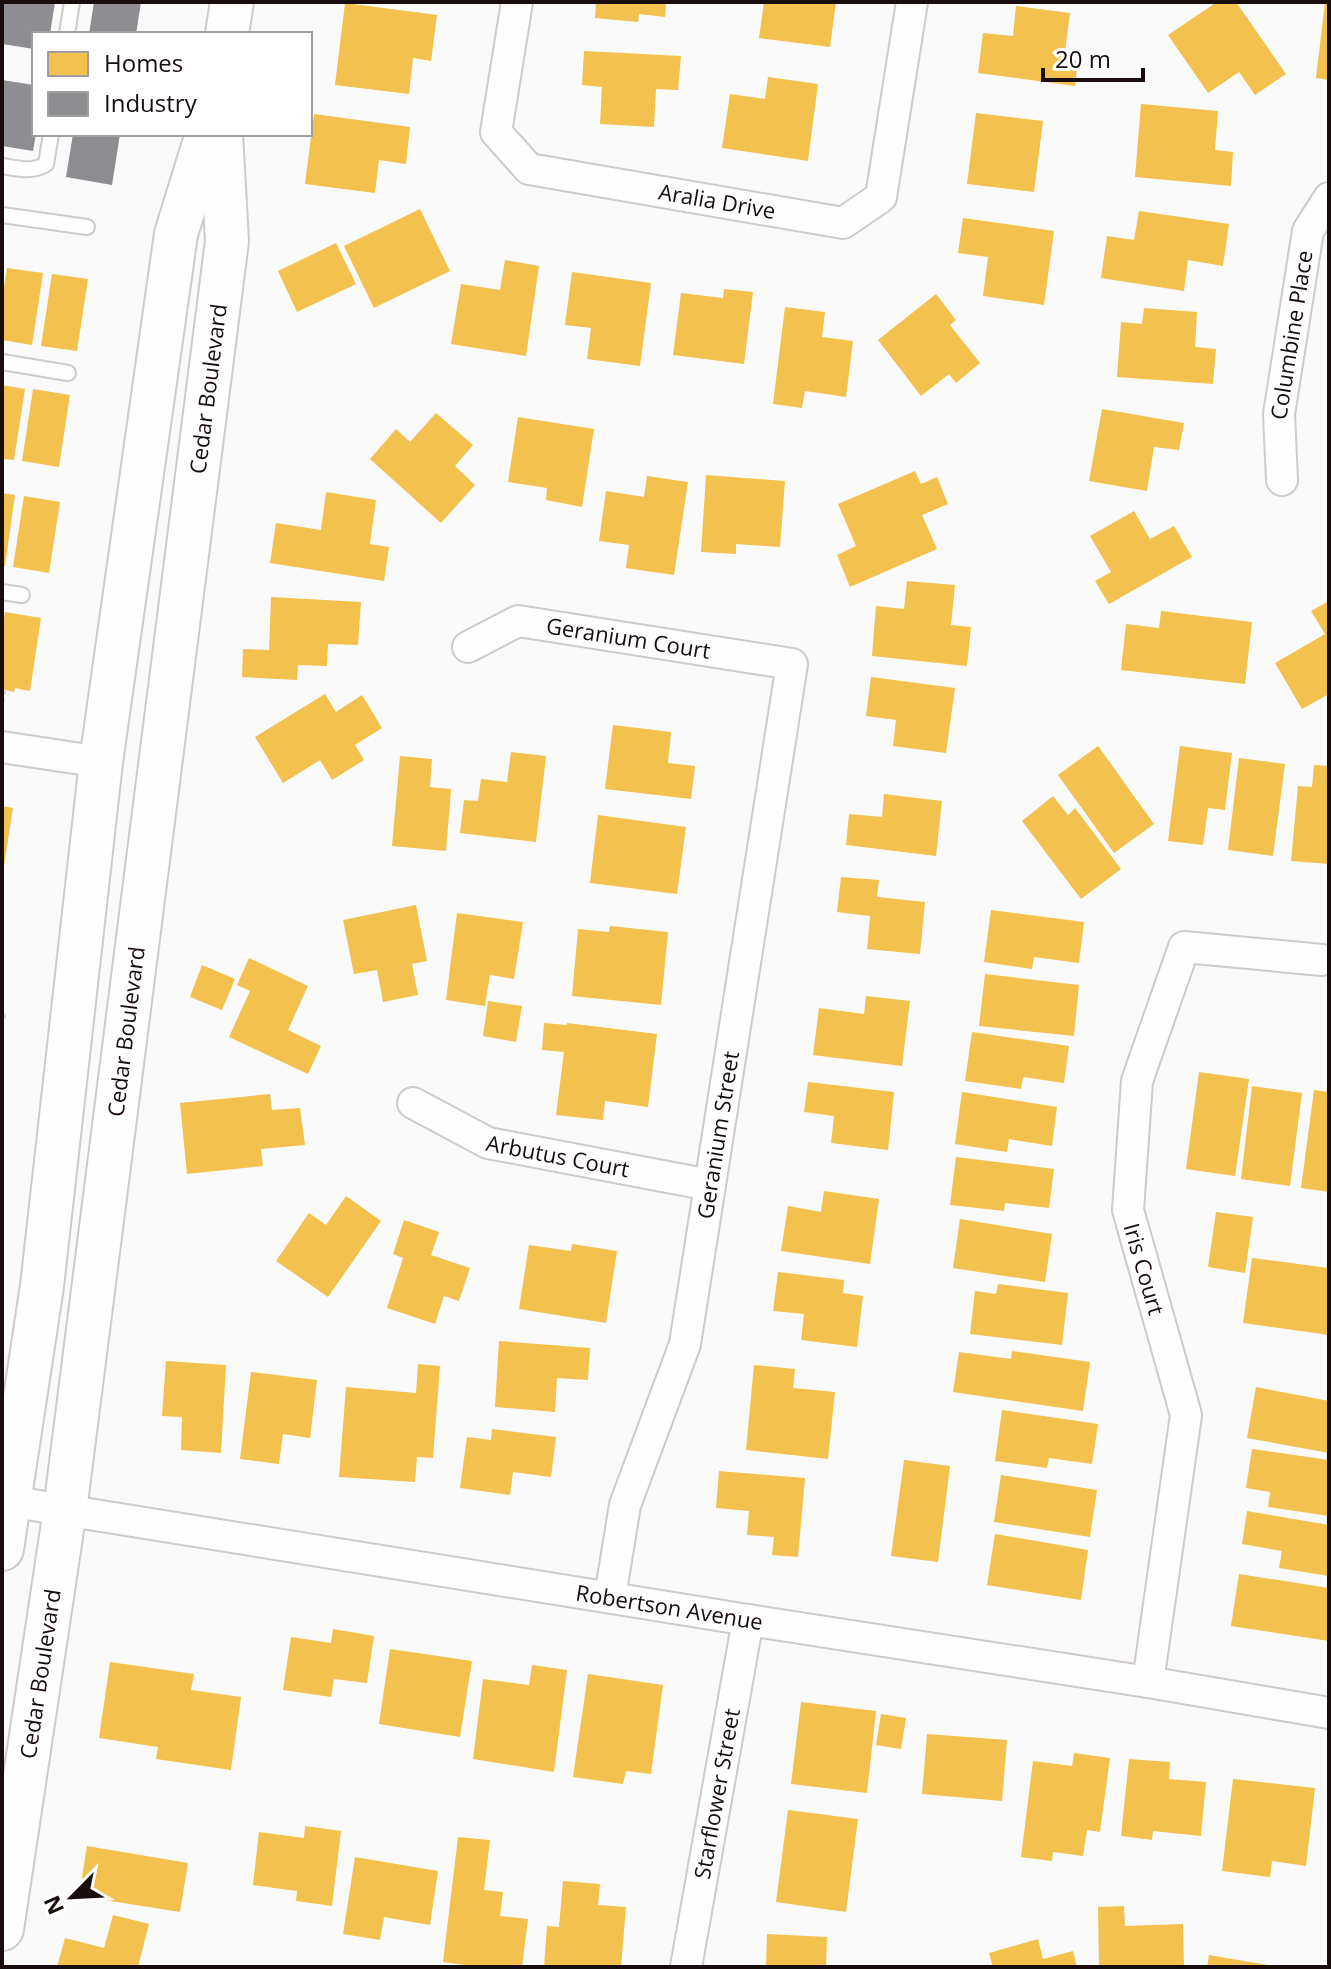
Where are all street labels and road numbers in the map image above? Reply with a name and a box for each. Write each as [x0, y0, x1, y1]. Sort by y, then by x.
street label: Aralia Drive [656, 176, 778, 225]
street label: Columbine Place [1262, 248, 1319, 422]
street label: Cedar Boulevard [181, 302, 233, 476]
street label: Geranium Court [544, 610, 713, 665]
street label: Cedar Boulevard [99, 945, 151, 1118]
street label: Geranium Street [689, 1049, 745, 1221]
street label: Arbutus Court [484, 1127, 632, 1183]
street label: Iris Court [1118, 1219, 1172, 1318]
street label: Robertson Avenue [574, 1577, 765, 1636]
street label: Cedar Boulevard [12, 1587, 67, 1761]
street label: Starflower Street [686, 1706, 746, 1881]

